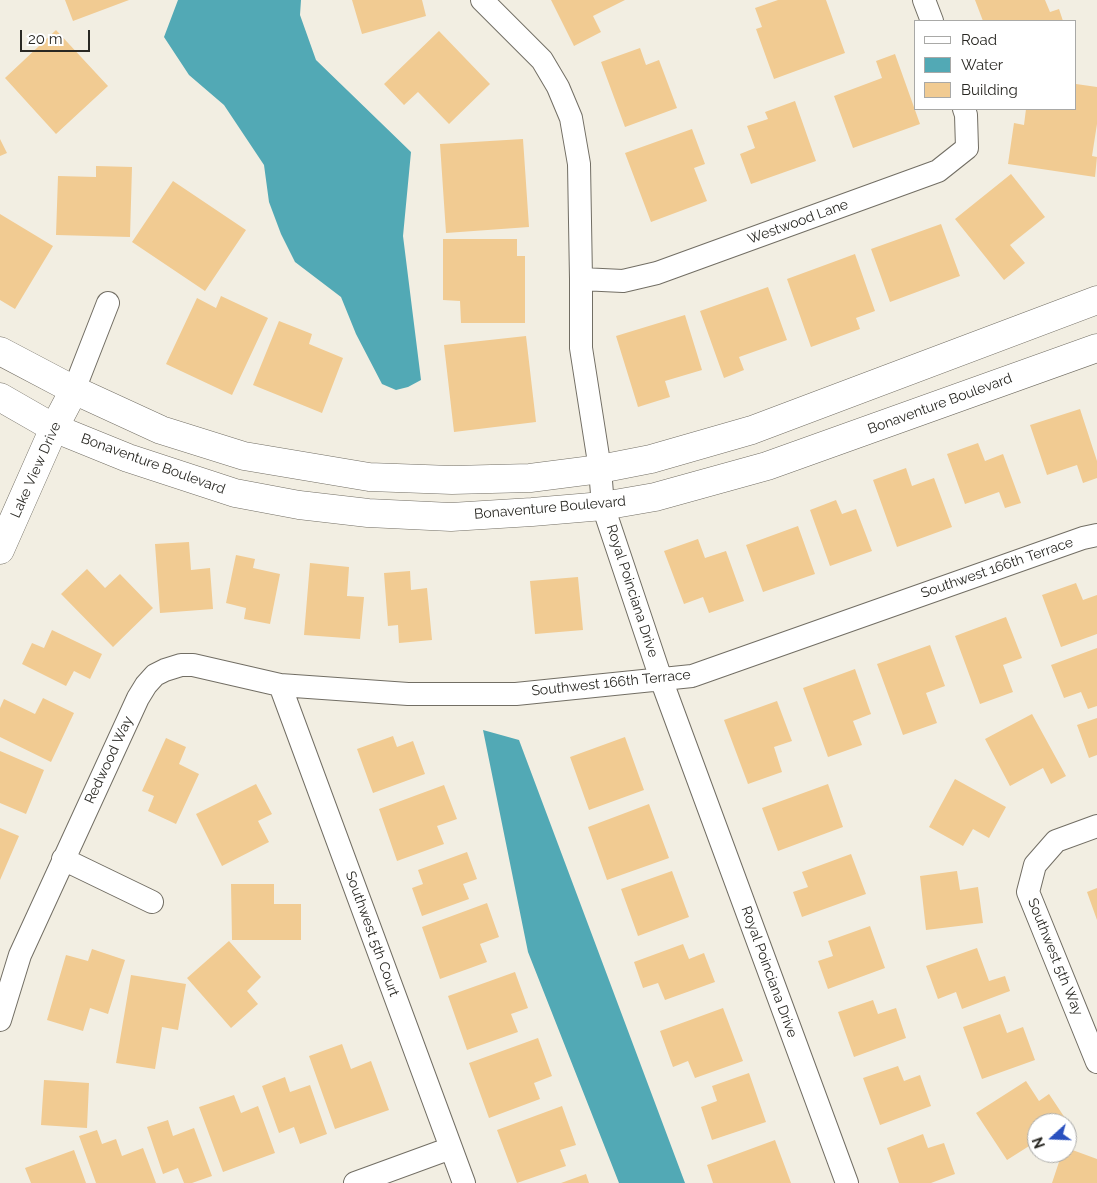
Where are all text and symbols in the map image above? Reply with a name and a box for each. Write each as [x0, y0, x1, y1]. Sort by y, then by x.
scale bar [22, 20, 92, 52]
legend [914, 20, 1077, 110]
text: 20 m [28, 30, 63, 48]
text: Road [961, 31, 997, 49]
text: Water [961, 56, 1003, 74]
text: Building [961, 81, 1018, 99]
street label: Westwood Lane [746, 196, 850, 248]
street label: Bonaventure Boulevard [866, 370, 1014, 438]
street label: Lake View Drive [7, 419, 65, 521]
street label: Bonaventure Boulevard [79, 430, 227, 498]
street label: Bonaventure Boulevard [473, 493, 627, 523]
street label: Royal Poinciana Drive [603, 522, 661, 660]
street label: Southwest 166th Terrace [919, 534, 1075, 602]
street label: Southwest 166th Terrace [531, 666, 691, 700]
street label: Redwood Way [81, 713, 137, 807]
street label: Southwest 5th Court [342, 869, 402, 999]
street label: Southwest 5th Way [1024, 896, 1086, 1018]
street label: Royal Poinciana Drive [737, 904, 801, 1040]
north arrow [1027, 1113, 1077, 1163]
text: N [1029, 1135, 1048, 1151]

